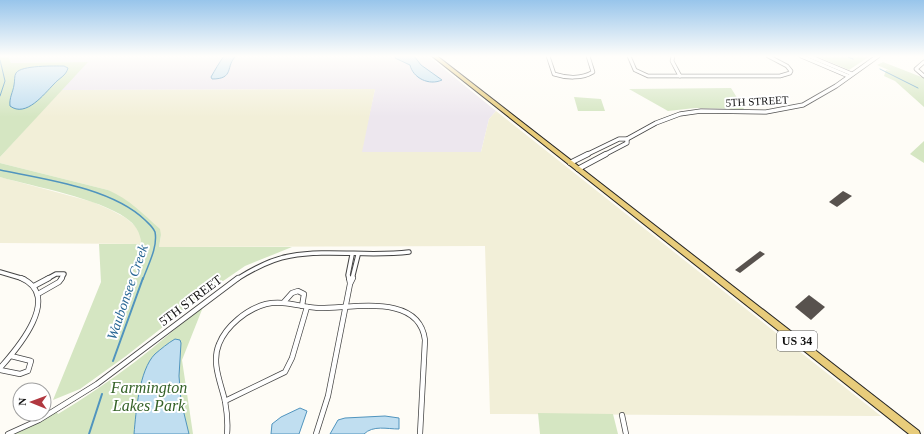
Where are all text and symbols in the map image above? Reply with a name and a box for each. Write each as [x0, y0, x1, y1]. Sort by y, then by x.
street label: 5TH STREET [725, 93, 789, 109]
water label: Waubonsee Creek [104, 242, 151, 342]
street label: 5TH STREET [156, 272, 225, 329]
road number: US 34 [777, 331, 817, 351]
park label: Farmington Lakes Park [110, 379, 187, 414]
north arrow [12, 382, 52, 422]
text: N [16, 398, 28, 406]

